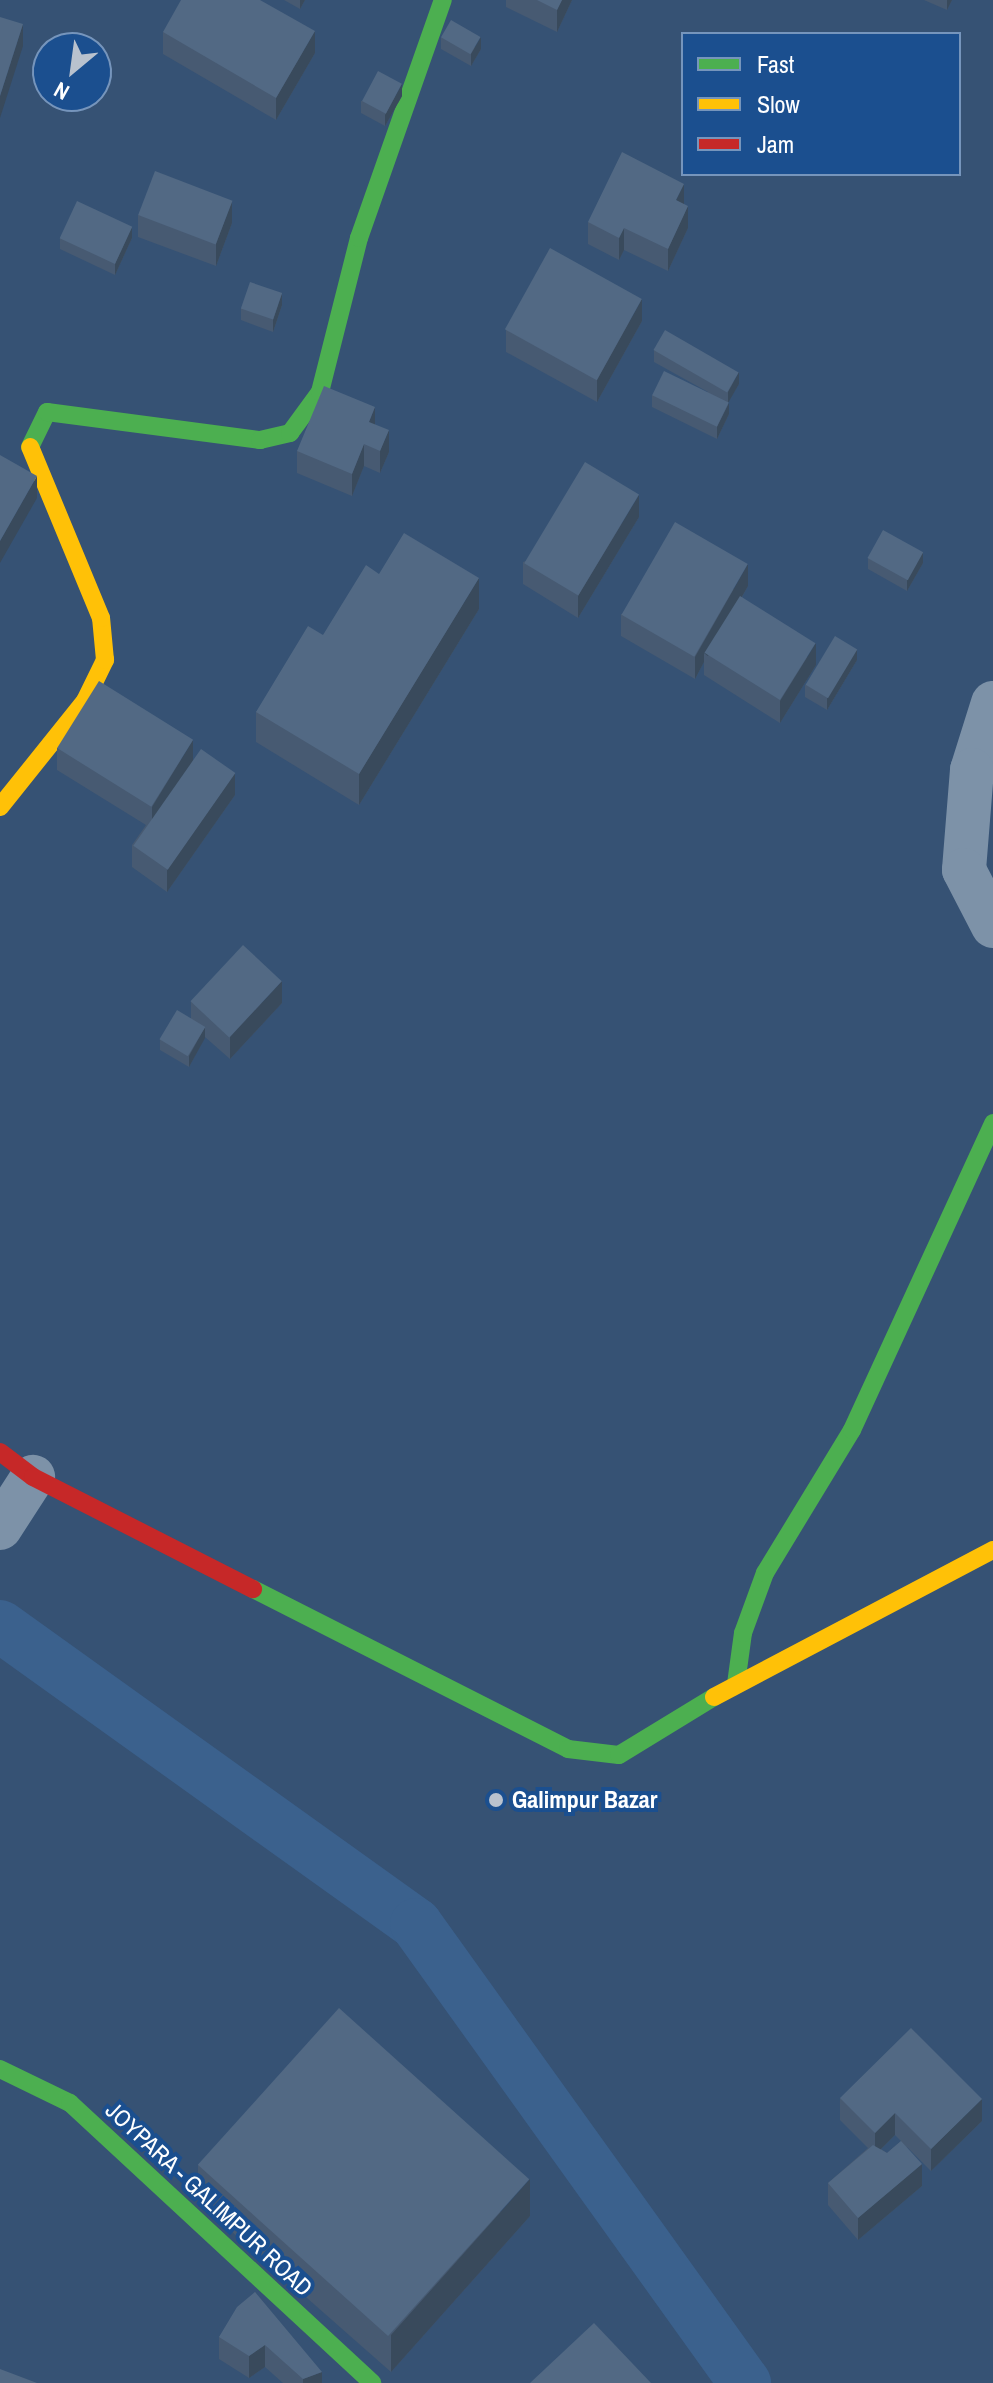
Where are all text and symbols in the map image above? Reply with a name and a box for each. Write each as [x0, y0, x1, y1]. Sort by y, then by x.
north arrow [32, 32, 112, 112]
legend [681, 32, 961, 176]
text: Fast [757, 48, 794, 80]
text: N [48, 75, 74, 108]
text: Slow [757, 88, 800, 120]
text: Jam [757, 128, 794, 160]
place label: Galimpur Bazar [512, 1786, 657, 1814]
marker: Galimpur Bazar [487, 1791, 505, 1809]
street label: JOYPARA - GALIMPUR ROAD [99, 2095, 319, 2303]

